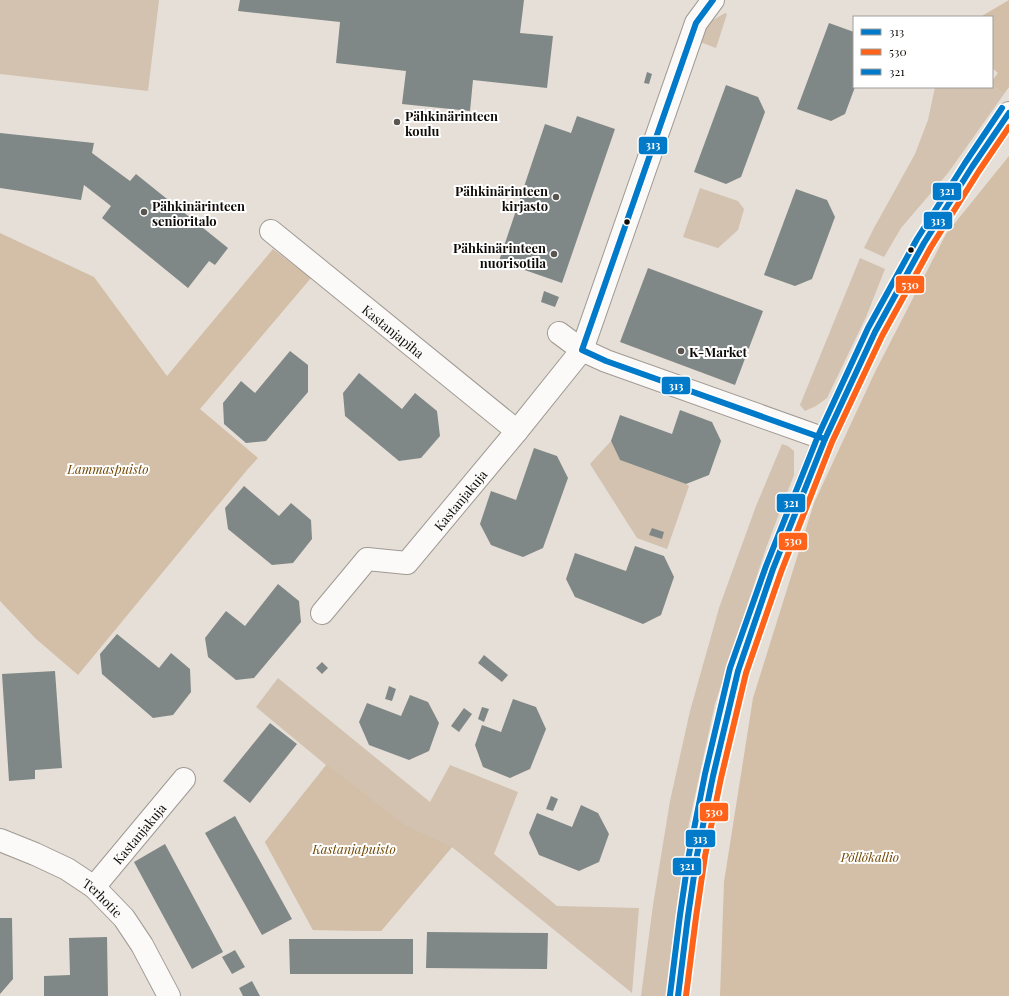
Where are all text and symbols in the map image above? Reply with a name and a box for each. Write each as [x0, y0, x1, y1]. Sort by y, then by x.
legend [853, 16, 993, 88]
text: 313 [889, 23, 904, 39]
text: 530 [889, 43, 907, 59]
text: 321 [889, 63, 905, 79]
place label: Pähkinärinteen koulu [405, 107, 498, 139]
marker: Pähkinärinteen koulu [392, 117, 402, 127]
line badge: 313 [638, 136, 668, 155]
text: 313 [646, 137, 660, 152]
place label: Pähkinärinteen kirjasto [455, 182, 548, 214]
line badge: 321 [932, 182, 962, 201]
text: 321 [939, 183, 955, 198]
marker: Pähkinärinteen kirjasto [551, 192, 561, 202]
place label: Pähkinärinteen senioritalo [152, 197, 245, 229]
marker: Pähkinärinteen senioritalo [139, 207, 149, 217]
line badge: 313 [923, 211, 953, 230]
text: 313 [931, 213, 945, 228]
unlabelled marker [622, 217, 632, 227]
place label: Pähkinärinteen nuorisotila [453, 239, 546, 271]
unlabelled marker [906, 245, 916, 255]
marker: Pähkinärinteen nuorisotila [549, 249, 559, 259]
line badge: 530 [895, 275, 925, 294]
text: 530 [901, 277, 919, 292]
street label: Kastanjapiha [359, 300, 429, 361]
place label: K-Market [689, 343, 748, 360]
marker: K-Market [676, 346, 686, 356]
line badge: 313 [661, 376, 691, 395]
text: 313 [669, 378, 683, 393]
park label: Lammaspuisto [66, 460, 149, 477]
street label: Kastanjakuja [429, 465, 490, 534]
line badge: 321 [776, 493, 806, 513]
text: 321 [783, 495, 799, 510]
line badge: 530 [778, 532, 808, 551]
text: 530 [784, 533, 802, 548]
street label: Kastanjakuja [108, 799, 169, 867]
line badge: 530 [699, 802, 729, 822]
text: 530 [705, 804, 723, 819]
line badge: 313 [685, 829, 716, 848]
text: 313 [693, 831, 707, 846]
park label: Kastanjapuisto [311, 840, 396, 857]
park label: Pöllökallio [840, 848, 899, 865]
line badge: 321 [672, 857, 702, 876]
text: 321 [679, 858, 695, 873]
street label: Terhotie [80, 874, 127, 921]

